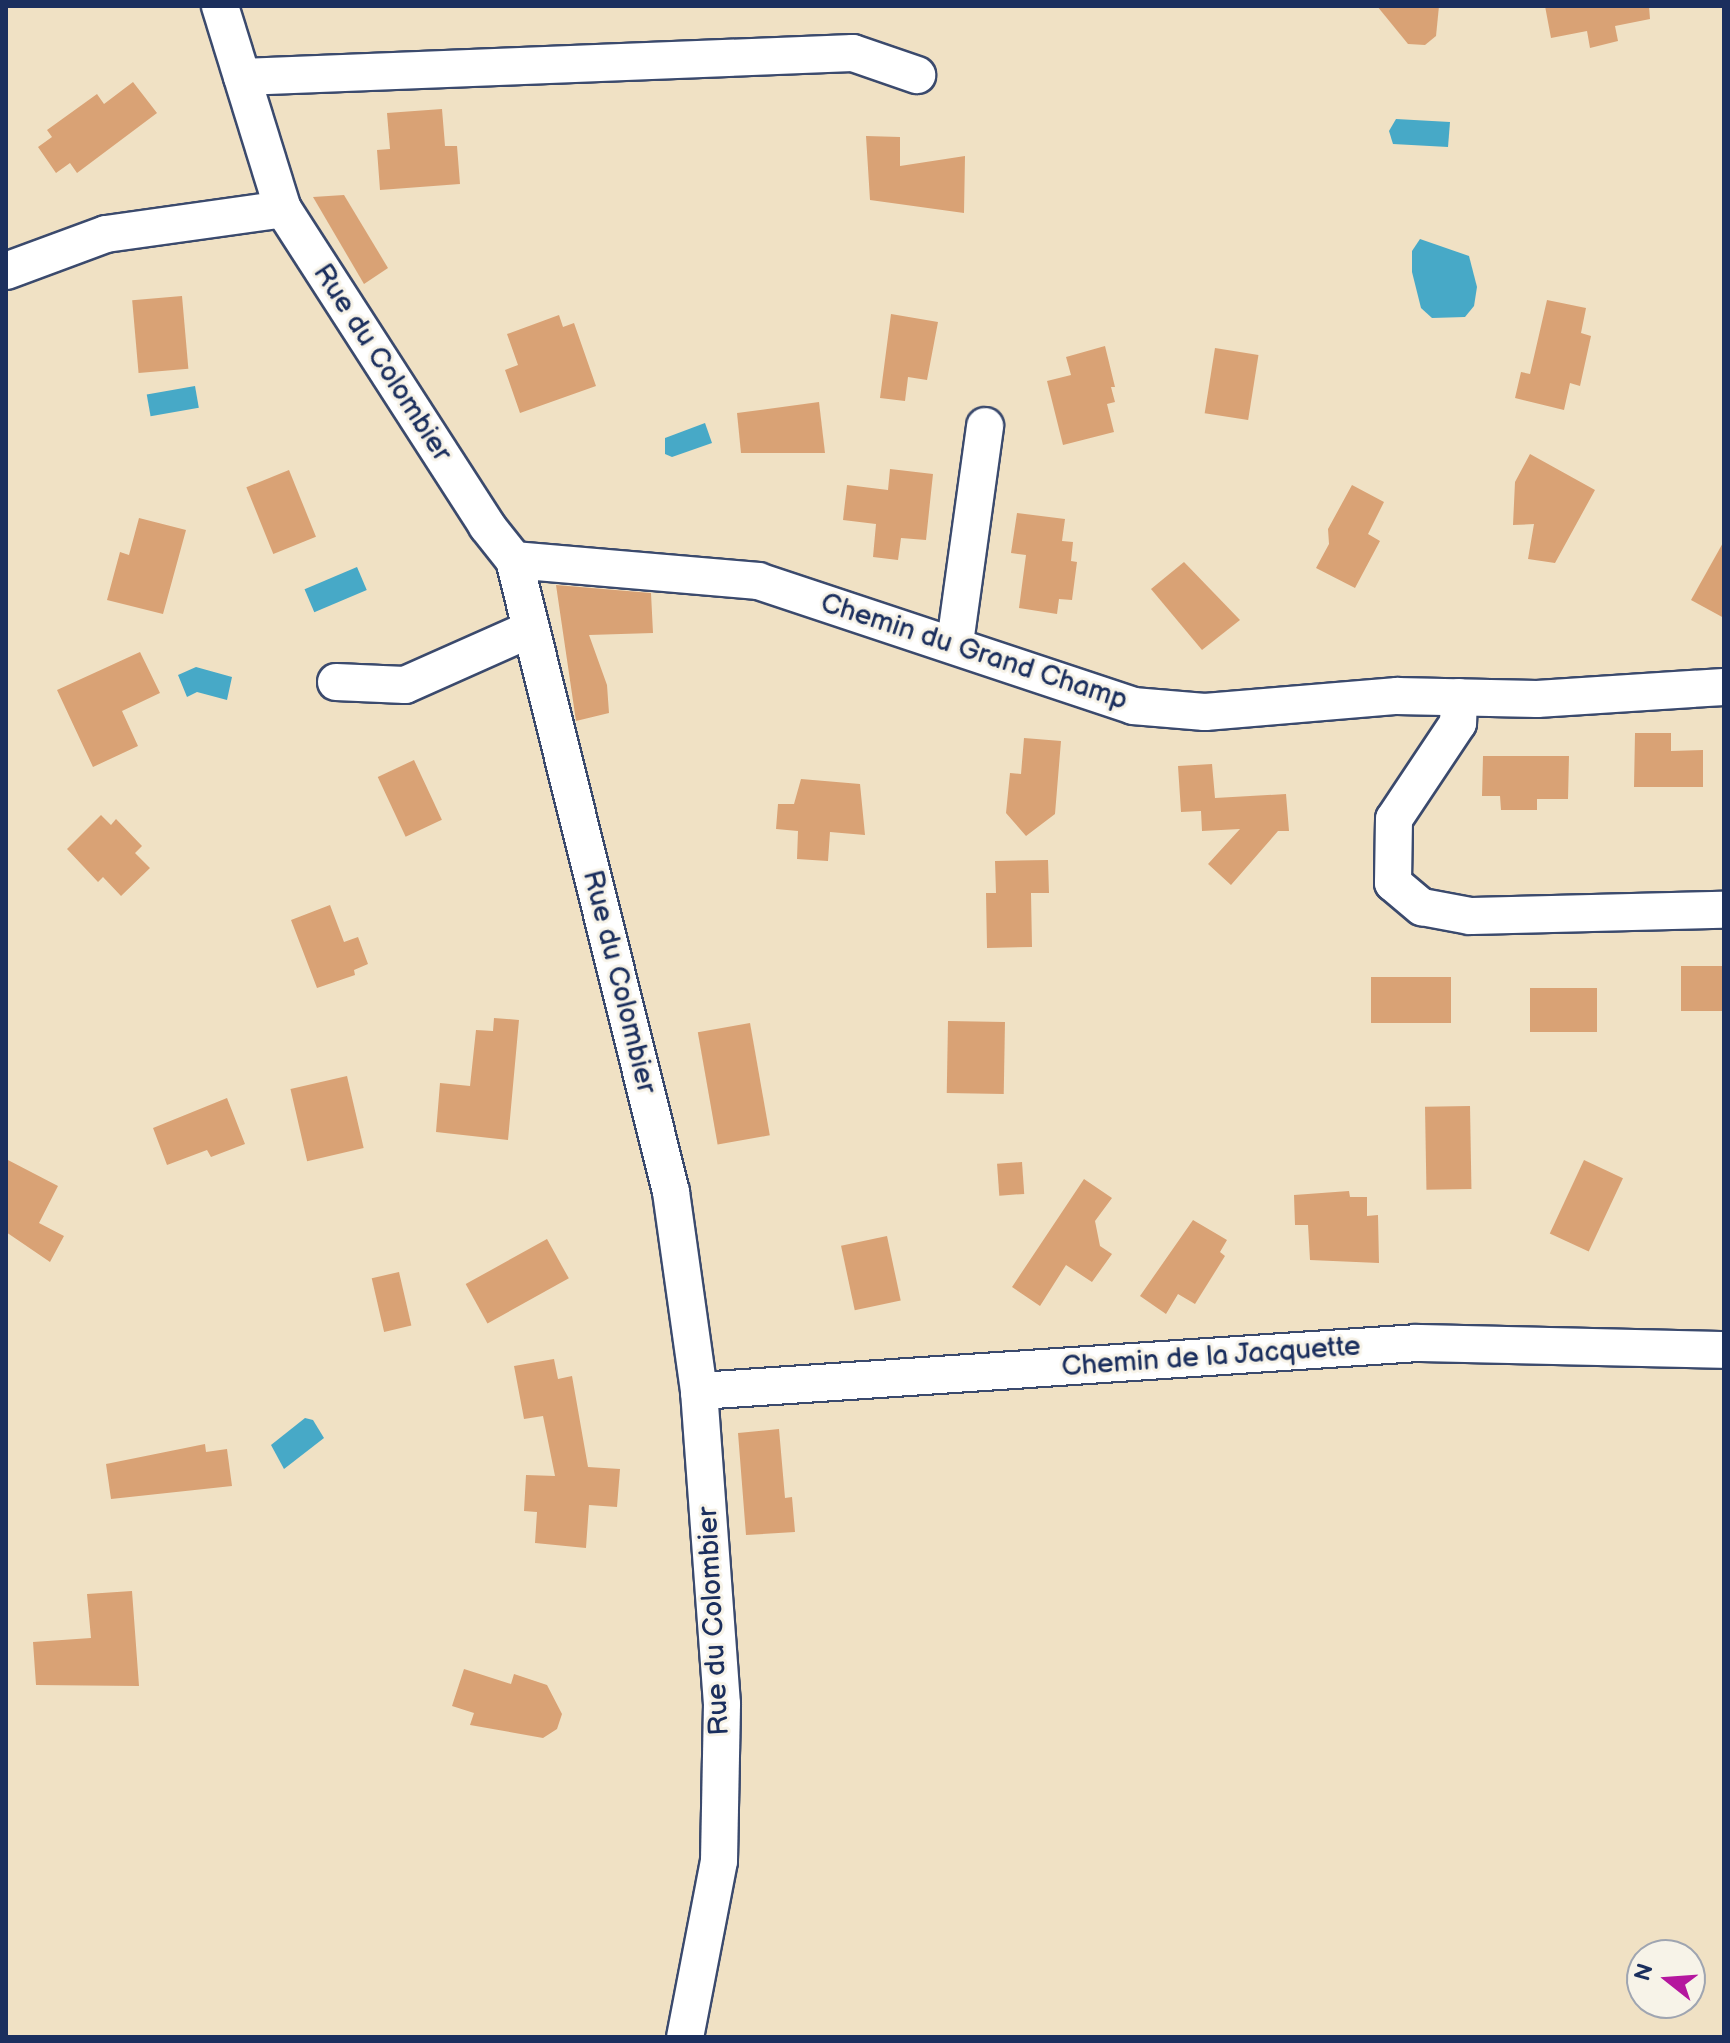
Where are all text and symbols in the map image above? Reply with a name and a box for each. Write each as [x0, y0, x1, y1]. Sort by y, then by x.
street label: Rue du Colombier [306, 258, 458, 468]
street label: Chemin du Grand Champ [816, 586, 1132, 718]
street label: Rue du Colombier [575, 867, 663, 1097]
street label: Chemin de la Jacquette [1060, 1330, 1362, 1384]
street label: Rue du Colombier [691, 1506, 737, 1736]
north arrow [1626, 1939, 1706, 2019]
text: N [1629, 1961, 1660, 1984]

